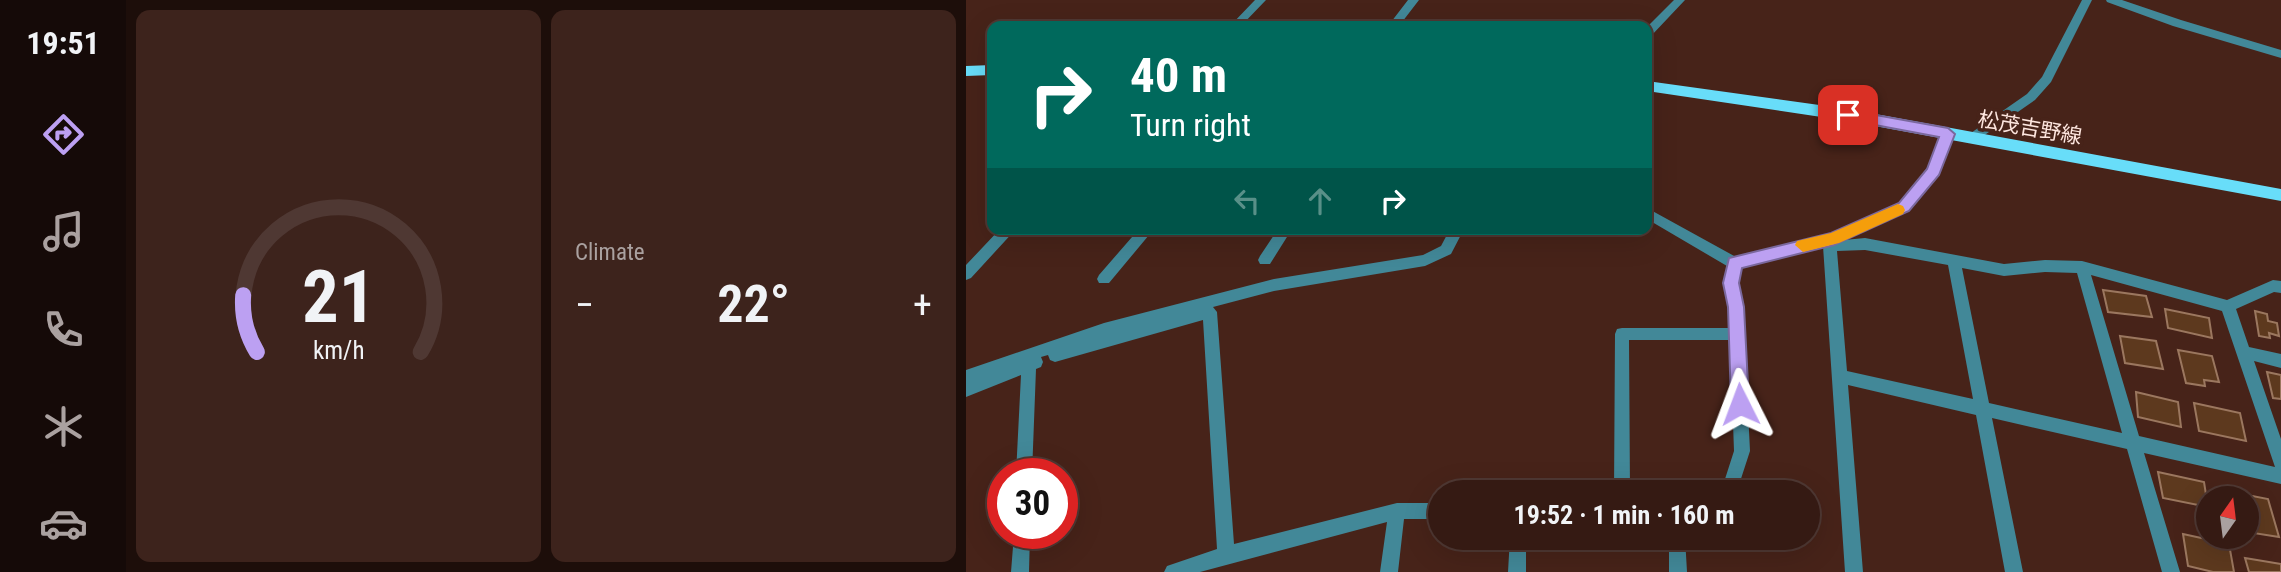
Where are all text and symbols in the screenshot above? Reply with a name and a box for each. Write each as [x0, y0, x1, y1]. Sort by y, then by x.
text: 19:51 [26, 24, 100, 62]
text: 40 m [1130, 47, 1227, 104]
icon: right [1015, 49, 1106, 140]
pin [1818, 85, 1878, 145]
icon: arrive [1829, 96, 1867, 134]
text: Turn right [1130, 106, 1251, 144]
street label: 松茂吉野線 [1976, 107, 2084, 149]
icon: directions [39, 110, 88, 159]
icon: left [1228, 182, 1266, 220]
icon: ahead [1301, 182, 1339, 220]
icon: right [1374, 182, 1412, 220]
icon: music [39, 207, 88, 256]
text: Climate [575, 239, 645, 266]
text: 21 [302, 254, 375, 340]
text: 22° [717, 274, 790, 335]
text: − [575, 283, 594, 327]
text: + [913, 283, 932, 327]
icon: phone [39, 305, 88, 354]
text: km/h [313, 336, 364, 365]
position arrow [1703, 367, 1777, 441]
icon: climate [39, 402, 88, 451]
speed limit sign: 30 [987, 458, 1078, 549]
north arrow [2196, 486, 2259, 550]
map controls [2196, 486, 2259, 549]
icon: car [39, 499, 88, 548]
text: 19:52 · 1 min · 160 m [1514, 500, 1734, 530]

